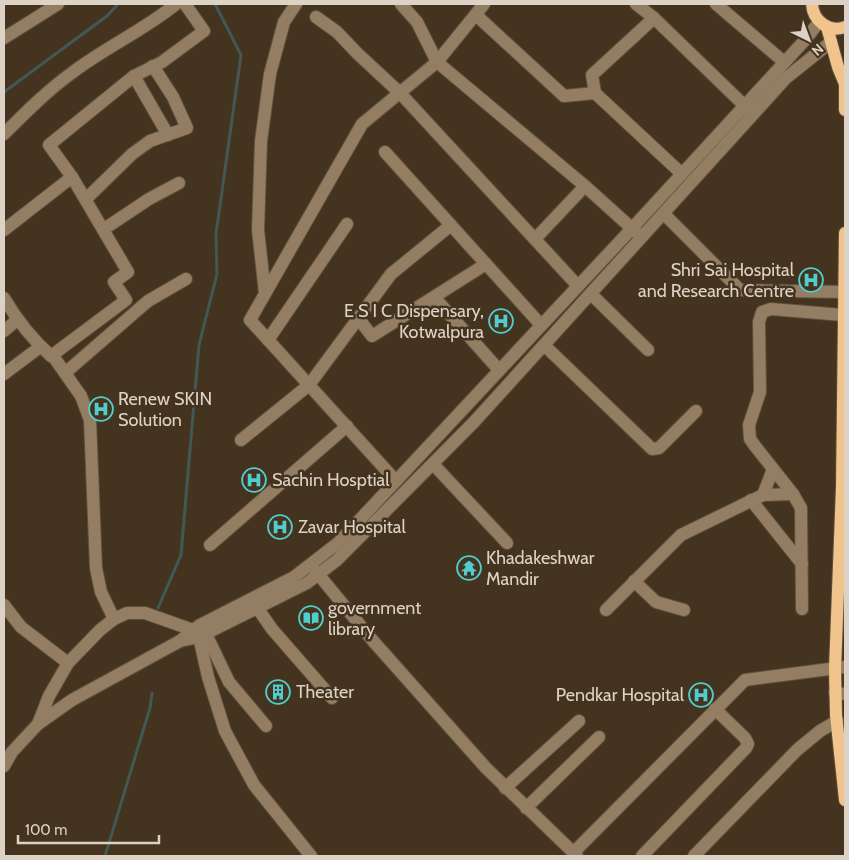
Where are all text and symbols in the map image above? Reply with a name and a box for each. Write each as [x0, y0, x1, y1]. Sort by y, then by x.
north arrow [784, 15, 834, 65]
text: N [808, 40, 827, 60]
place label: Shri Sai Hospital and Research Centre [638, 259, 795, 302]
hospital icon: Shri Sai Hospital and Research Centre [798, 267, 824, 293]
place label: E S I C Dispensary, Kotwalpura [344, 300, 484, 343]
hospital icon: E S I C Dispensary, Kotwalpura [488, 308, 514, 334]
place label: Renew SKIN Solution [118, 388, 212, 431]
hospital icon: Renew SKIN Solution [88, 396, 114, 422]
hospital icon: Sachin Hosptial [241, 467, 267, 493]
place label: Sachin Hosptial [272, 469, 390, 491]
hospital icon: Zavar Hospital [267, 514, 293, 540]
place label: Zavar Hospital [298, 516, 407, 538]
place label: Khadakeshwar Mandir [486, 547, 595, 590]
temple icon: Khadakeshwar Mandir [456, 555, 482, 581]
place label: government library [328, 597, 421, 640]
library icon: government library [298, 605, 324, 631]
building icon: Theater [265, 679, 291, 705]
place label: Theater [296, 681, 354, 703]
hospital icon: Pendkar Hospital [688, 682, 714, 708]
place label: Pendkar Hospital [556, 684, 685, 706]
scale bar [18, 812, 159, 844]
text: 100 m [25, 821, 67, 839]

